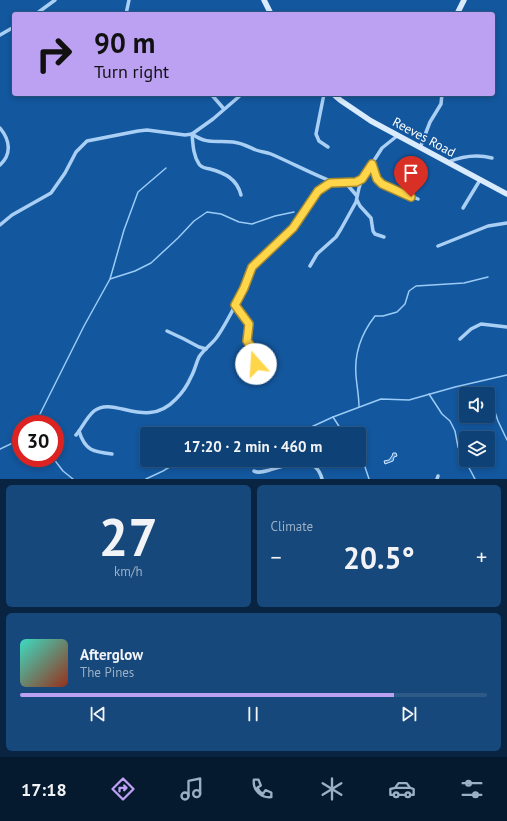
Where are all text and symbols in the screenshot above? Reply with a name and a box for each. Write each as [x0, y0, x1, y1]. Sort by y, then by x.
text: 90 m [94, 24, 155, 61]
icon: right [28, 28, 80, 80]
text: Turn right [94, 60, 169, 83]
street label: Reeves Road [390, 113, 458, 161]
pin [394, 156, 428, 197]
icon: arrive [400, 162, 422, 184]
position arrow [235, 343, 277, 385]
map controls [459, 387, 495, 467]
button: sound [459, 387, 495, 423]
speed limit sign: 30 [12, 415, 64, 467]
button: layers [459, 431, 495, 467]
text: 17:20 · 2 min · 460 m [184, 437, 322, 456]
text: 27 [99, 503, 158, 570]
text: Climate [271, 518, 313, 535]
text: 20.5° [343, 538, 415, 577]
text: − [271, 543, 282, 571]
text: + [476, 543, 487, 571]
text: km/h [114, 563, 143, 580]
text: Afterglow [80, 645, 143, 664]
text: The Pines [80, 664, 134, 681]
icon: previous [87, 703, 109, 725]
icon: pause [242, 703, 264, 725]
icon: next [398, 703, 420, 725]
icon: directions [109, 775, 137, 803]
icon: music [178, 775, 206, 803]
icon: phone [248, 775, 276, 803]
icon: climate [318, 775, 346, 803]
icon: car [388, 775, 416, 803]
icon: filters [458, 775, 486, 803]
text: 17:18 [21, 778, 67, 801]

